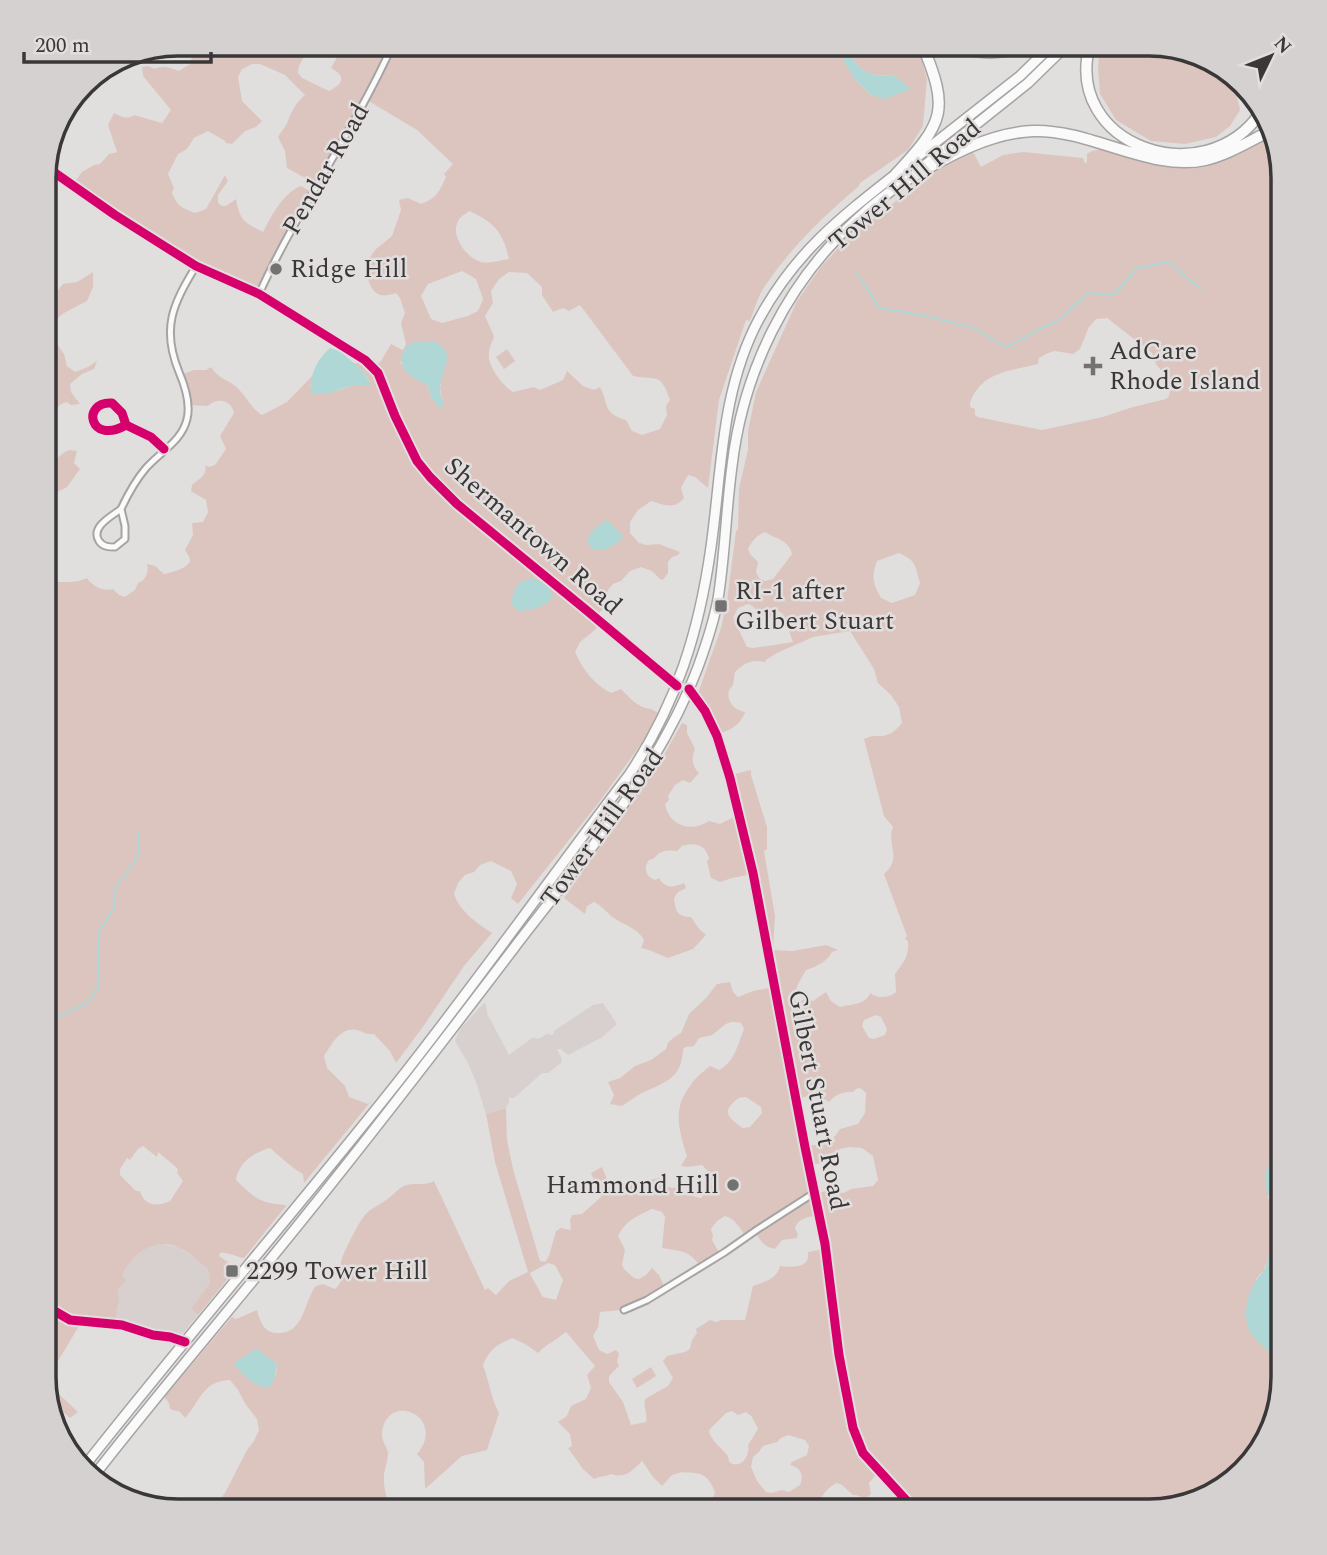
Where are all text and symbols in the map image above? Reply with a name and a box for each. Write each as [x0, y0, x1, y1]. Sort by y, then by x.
scale bar [24, 21, 212, 65]
north arrow [1236, 21, 1306, 91]
text: 200 m [35, 30, 90, 62]
text: N [1266, 30, 1298, 61]
street label: Pendar Road [272, 96, 380, 242]
street label: Tower Hill Road [820, 109, 990, 261]
place label: Ridge Hill [290, 249, 407, 289]
marker: Ridge Hill [268, 261, 284, 277]
place label: AdCare Rhode Island [1109, 331, 1261, 401]
marker: AdCare Rhode Island [1083, 356, 1103, 376]
street label: Shermantown Road [435, 447, 631, 625]
place label: RI-1 after Gilbert Stuart [735, 571, 894, 641]
marker: RI-1 after Gilbert Stuart [713, 598, 729, 614]
street label: Tower Hill Road [530, 740, 674, 916]
street label: Gilbert Stuart Road [777, 986, 859, 1214]
place label: Hammond Hill [546, 1165, 719, 1205]
marker: Hammond Hill [725, 1177, 741, 1193]
place label: 2299 Tower Hill [246, 1251, 428, 1291]
marker: 2299 Tower Hill [224, 1263, 240, 1279]

